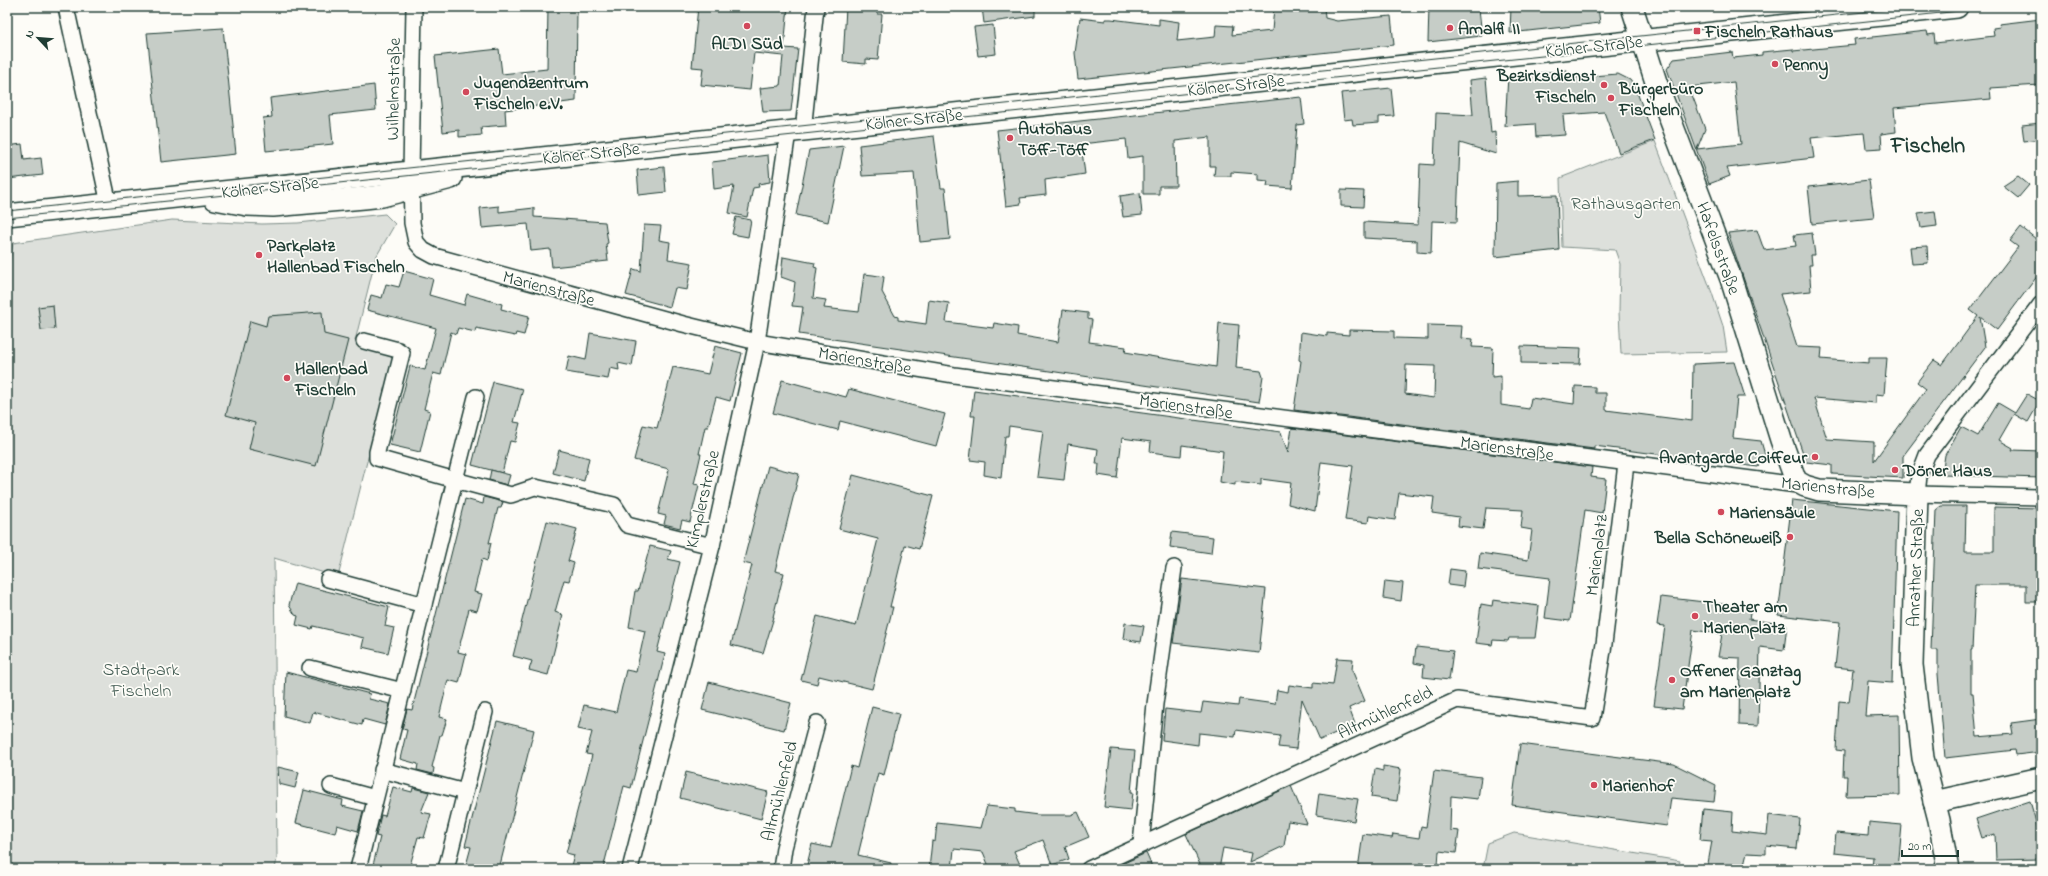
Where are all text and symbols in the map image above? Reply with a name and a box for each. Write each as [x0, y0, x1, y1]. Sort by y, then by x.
place label: Amalfi II [1458, 17, 1520, 43]
north arrow [18, 18, 58, 58]
place label: Fischeln Rathaus [1704, 20, 1833, 46]
marker: ALDI Süd [742, 21, 752, 31]
marker: Amalfi II [1445, 23, 1455, 33]
marker: Fischeln Rathaus [1692, 26, 1702, 36]
text: N [21, 27, 39, 41]
street label: Kölner Straße [1544, 30, 1645, 66]
place label: ALDI Süd [711, 32, 784, 58]
street label: Wilhelmstraße [381, 37, 409, 141]
place label: Penny [1783, 53, 1828, 80]
marker: Penny [1770, 59, 1780, 69]
place label: Bezirksdienst Fischeln [1496, 64, 1597, 111]
street label: Kölner Straße [1186, 69, 1287, 105]
place label: Jugendzentrum Fischeln e.V. [473, 71, 589, 118]
place label: Bürgerbüro Fischeln [1618, 77, 1703, 124]
marker: Bezirksdienst Fischeln [1599, 80, 1609, 90]
marker: Jugendzentrum Fischeln e.V. [461, 87, 471, 97]
marker: Bürgerbüro Fischeln [1606, 93, 1616, 103]
street label: Kölner Straße [864, 103, 965, 139]
place label: Autohaus Töff-Töff [1018, 117, 1092, 164]
district label: Fischeln [1890, 131, 1965, 163]
marker: Autohaus Töff-Töff [1005, 133, 1015, 143]
street label: Kölner Straße [541, 137, 642, 173]
street label: Kölner Straße [220, 171, 321, 207]
park label: Rathausgarten [1571, 192, 1681, 219]
street label: Hafelsstraße [1688, 199, 1746, 299]
place label: Parkplatz Hallenbad Fischeln [267, 234, 405, 281]
marker: Parkplatz Hallenbad Fischeln [254, 250, 264, 260]
street label: Marienstraße [500, 265, 598, 315]
street label: Marienstraße [816, 341, 914, 383]
place label: Hallenbad Fischeln [294, 357, 368, 404]
marker: Hallenbad Fischeln [282, 373, 292, 383]
street label: Marienstraße [1137, 389, 1235, 428]
street label: Marienstraße [1458, 431, 1556, 470]
place label: Avantgarde Coiffeur [1659, 446, 1807, 473]
street label: Kimplerstraße [680, 447, 728, 551]
marker: Avantgarde Coiffeur [1810, 452, 1820, 462]
place label: Döner Haus [1902, 459, 1992, 485]
marker: Döner Haus [1890, 465, 1900, 475]
street label: Marienstraße [1779, 471, 1877, 507]
place label: Mariensäule [1729, 501, 1816, 527]
marker: Mariensäule [1716, 507, 1726, 517]
street label: Anrather Straße [1902, 508, 1932, 628]
street label: Marienplatz [1580, 513, 1616, 598]
place label: Bella Schöneweiß [1654, 526, 1783, 552]
marker: Bella Schöneweiß [1785, 532, 1795, 542]
place label: Theater am Marienplatz [1703, 595, 1788, 642]
marker: Theater am Marienplatz [1690, 611, 1700, 621]
park label: Stadtpark Fischeln [103, 658, 179, 705]
place label: Offener Ganztag am Marienplatz [1680, 659, 1801, 706]
marker: Offener Ganztag am Marienplatz [1667, 675, 1677, 685]
street label: Altmühlenfeld [1334, 680, 1438, 747]
street label: Altmühlenfeld [756, 739, 806, 844]
place label: Marienhof [1602, 774, 1675, 800]
marker: Marienhof [1589, 780, 1599, 790]
scale bar [1902, 832, 1958, 858]
text: 20 m [1908, 838, 1931, 856]

